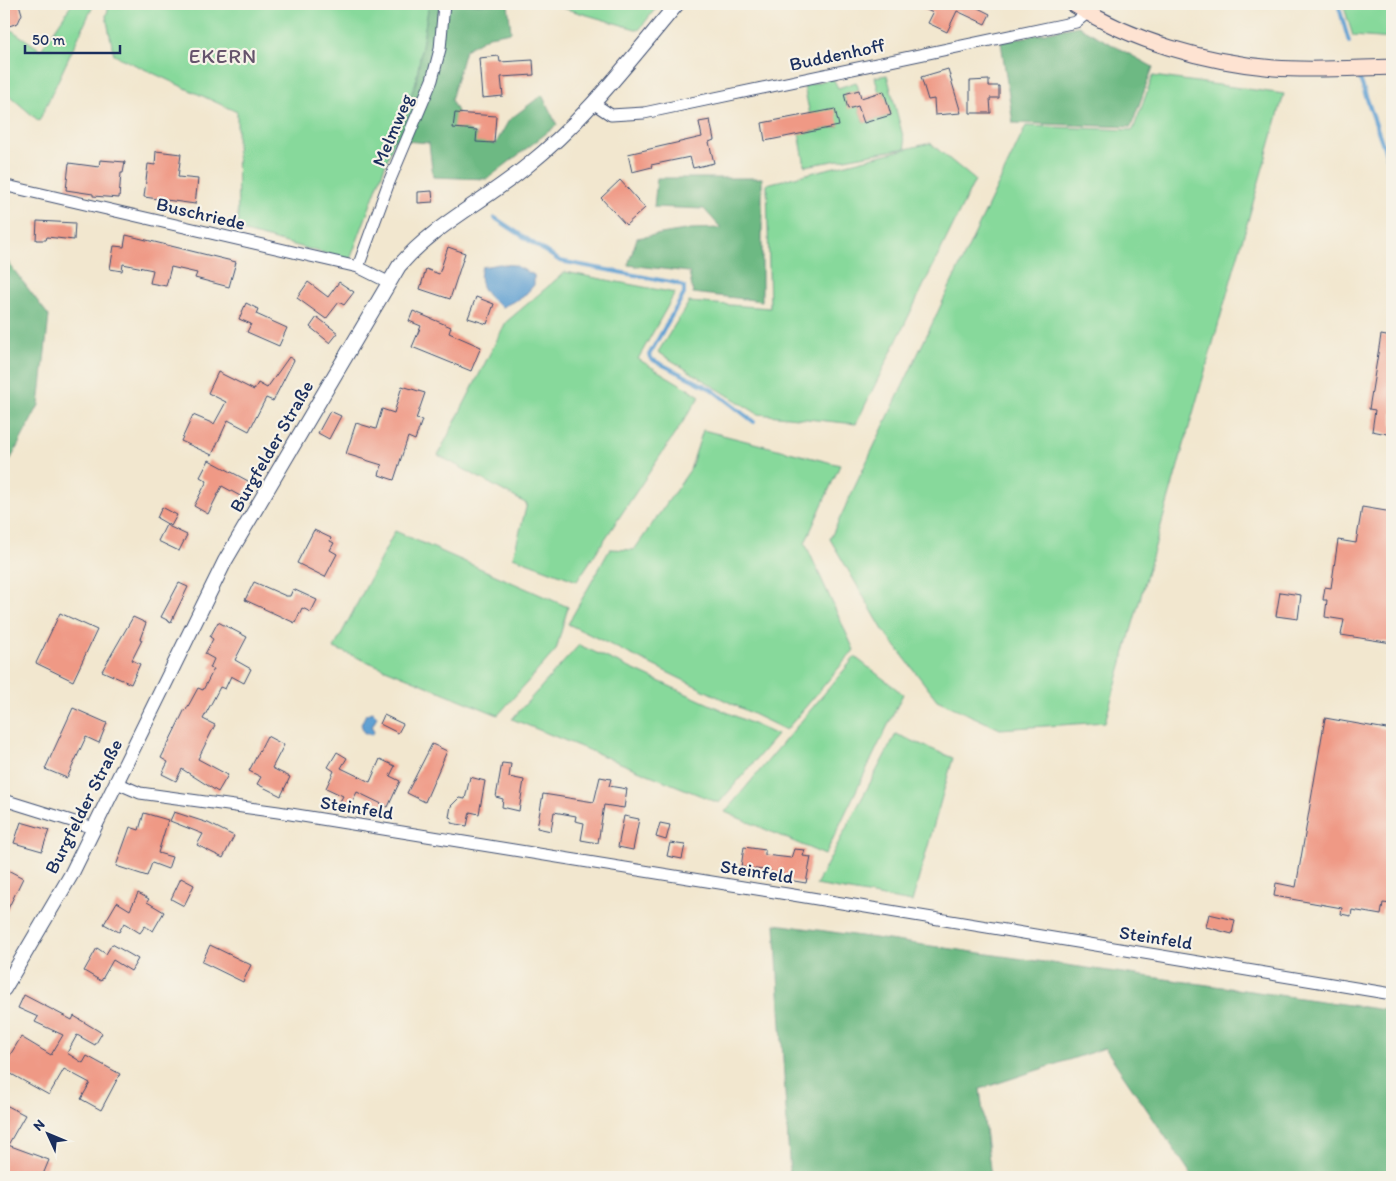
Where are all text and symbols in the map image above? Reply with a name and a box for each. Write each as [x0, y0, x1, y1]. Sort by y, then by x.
scale bar [25, 22, 120, 54]
text: 50 m [32, 31, 65, 49]
street label: Buddenhoff [787, 33, 887, 76]
district label: EKERN [189, 43, 257, 68]
street label: Melmweg [367, 90, 418, 170]
street label: Buschriede [154, 192, 248, 235]
street label: Burgfelder Straße [224, 376, 318, 516]
street label: Burgfelder Straße [40, 735, 127, 878]
street label: Steinfeld [319, 790, 395, 825]
street label: Steinfeld [719, 854, 795, 889]
street label: Steinfeld [1118, 920, 1194, 955]
north arrow [22, 1108, 72, 1158]
text: N [30, 1116, 48, 1135]

